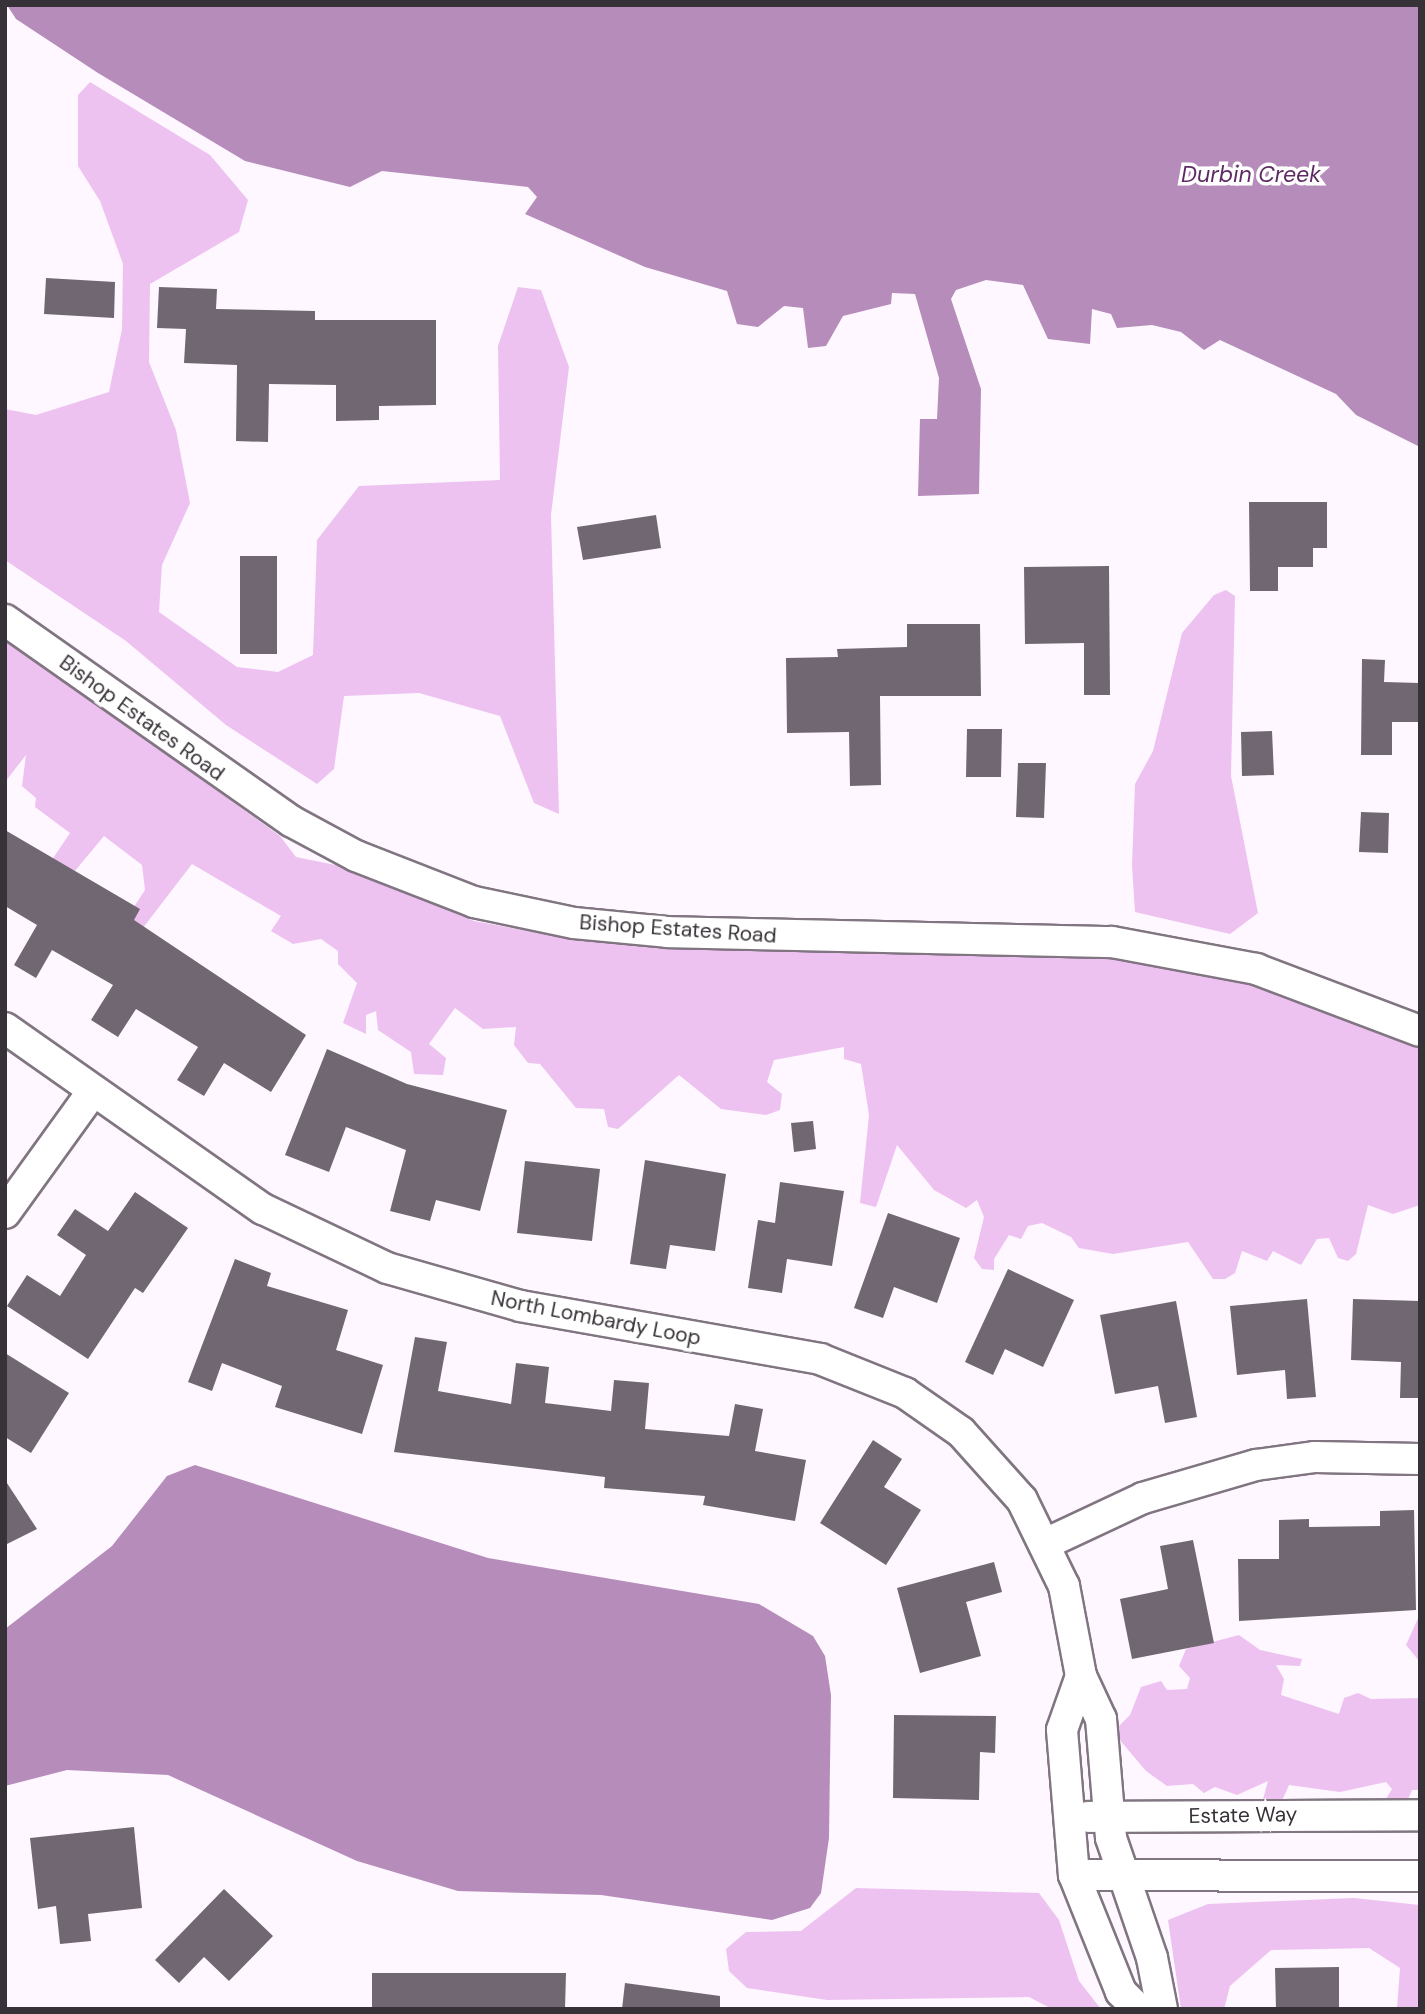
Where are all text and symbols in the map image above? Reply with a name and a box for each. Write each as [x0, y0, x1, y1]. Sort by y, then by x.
water label: Durbin Creek [1181, 160, 1321, 188]
street label: Bishop Estates Road [55, 650, 229, 786]
street label: Bishop Estates Road [579, 910, 777, 948]
street label: North Lombardy Loop [489, 1285, 703, 1351]
street label: Estate Way [1188, 1801, 1298, 1829]

